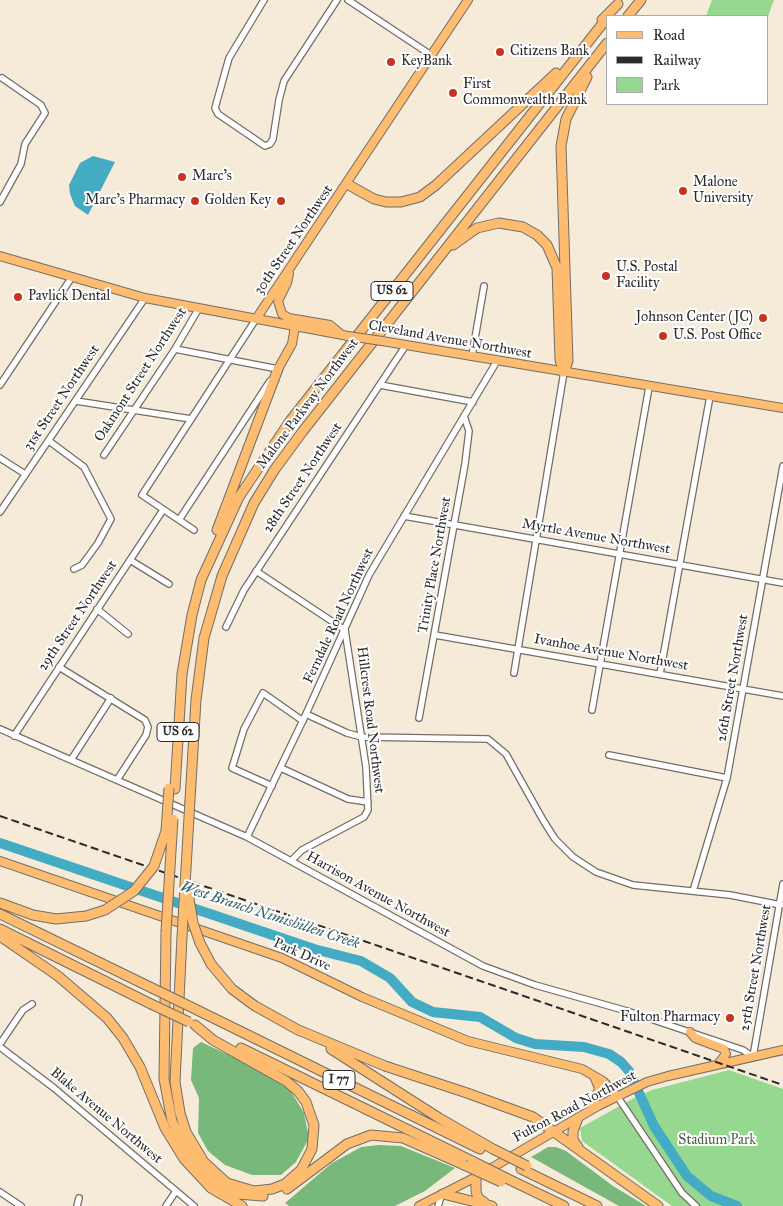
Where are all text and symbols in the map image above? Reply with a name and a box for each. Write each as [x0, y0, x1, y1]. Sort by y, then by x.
legend [606, 15, 768, 105]
text: Road [653, 26, 685, 44]
place label: Citizens Bank [510, 44, 589, 60]
marker: Citizens Bank [494, 46, 506, 58]
text: Railway [653, 51, 701, 69]
place label: KeyBank [401, 54, 452, 70]
marker: KeyBank [385, 56, 397, 68]
text: Park [653, 76, 680, 94]
place label: First Commonwealth Bank [463, 77, 587, 110]
marker: First Commonwealth Bank [447, 87, 459, 99]
place label: Marc's [192, 169, 232, 185]
marker: Marc's [176, 171, 188, 183]
place label: Malone University [693, 175, 753, 208]
street label: 30th Street Northwest [251, 182, 337, 298]
marker: Malone University [677, 185, 689, 197]
place label: Marc's Pharmacy [85, 193, 185, 209]
place label: Golden Key [204, 193, 271, 209]
marker: Marc's Pharmacy [189, 195, 201, 207]
marker: Golden Key [275, 195, 287, 207]
place label: U.S. Postal Facility [616, 260, 678, 292]
marker: U.S. Postal Facility [600, 270, 612, 282]
road number: US 62 [371, 282, 413, 300]
place label: Pavlick Dental [28, 289, 110, 305]
marker: Pavlick Dental [12, 291, 24, 303]
street label: Oakmont Street Northwest [91, 305, 191, 445]
place label: Johnson Center (JC) [636, 310, 753, 326]
marker: Johnson Center (JC) [757, 312, 769, 324]
street label: Cleveland Avenue Northwest [367, 317, 533, 363]
place label: U.S. Post Office [673, 328, 762, 344]
marker: U.S. Post Office [657, 330, 669, 342]
street label: Malone Parkway Northwest [253, 335, 363, 473]
street label: 31st Street Northwest [20, 342, 104, 454]
street label: 28th Street Northwest [260, 420, 346, 536]
street label: Trinity Place Northwest [415, 495, 455, 635]
street label: Myrtle Avenue Northwest [521, 516, 671, 558]
street label: Ferndale Road Northwest [300, 546, 378, 686]
street label: 29th Street Northwest [35, 558, 121, 674]
street label: 26th Street Northwest [714, 613, 752, 743]
street label: Ivanhoe Avenue Northwest [533, 631, 689, 675]
street label: Hillcrest Road Northwest [353, 646, 387, 794]
road number: US 62 [157, 722, 199, 742]
street label: Harrison Avenue Northwest [303, 848, 453, 942]
water label: West Branch Nimishillen Creek [178, 879, 362, 953]
street label: 25th Street Northwest [737, 903, 775, 1033]
street label: Park Drive [271, 935, 333, 975]
place label: Fulton Pharmacy [620, 1010, 720, 1026]
marker: Fulton Pharmacy [724, 1012, 736, 1024]
street label: Blake Avenue Northwest [47, 1064, 165, 1168]
street label: Fulton Road Northwest [510, 1067, 640, 1147]
road number: I 77 [323, 1070, 355, 1090]
park label: Stadium Park [678, 1133, 756, 1149]

